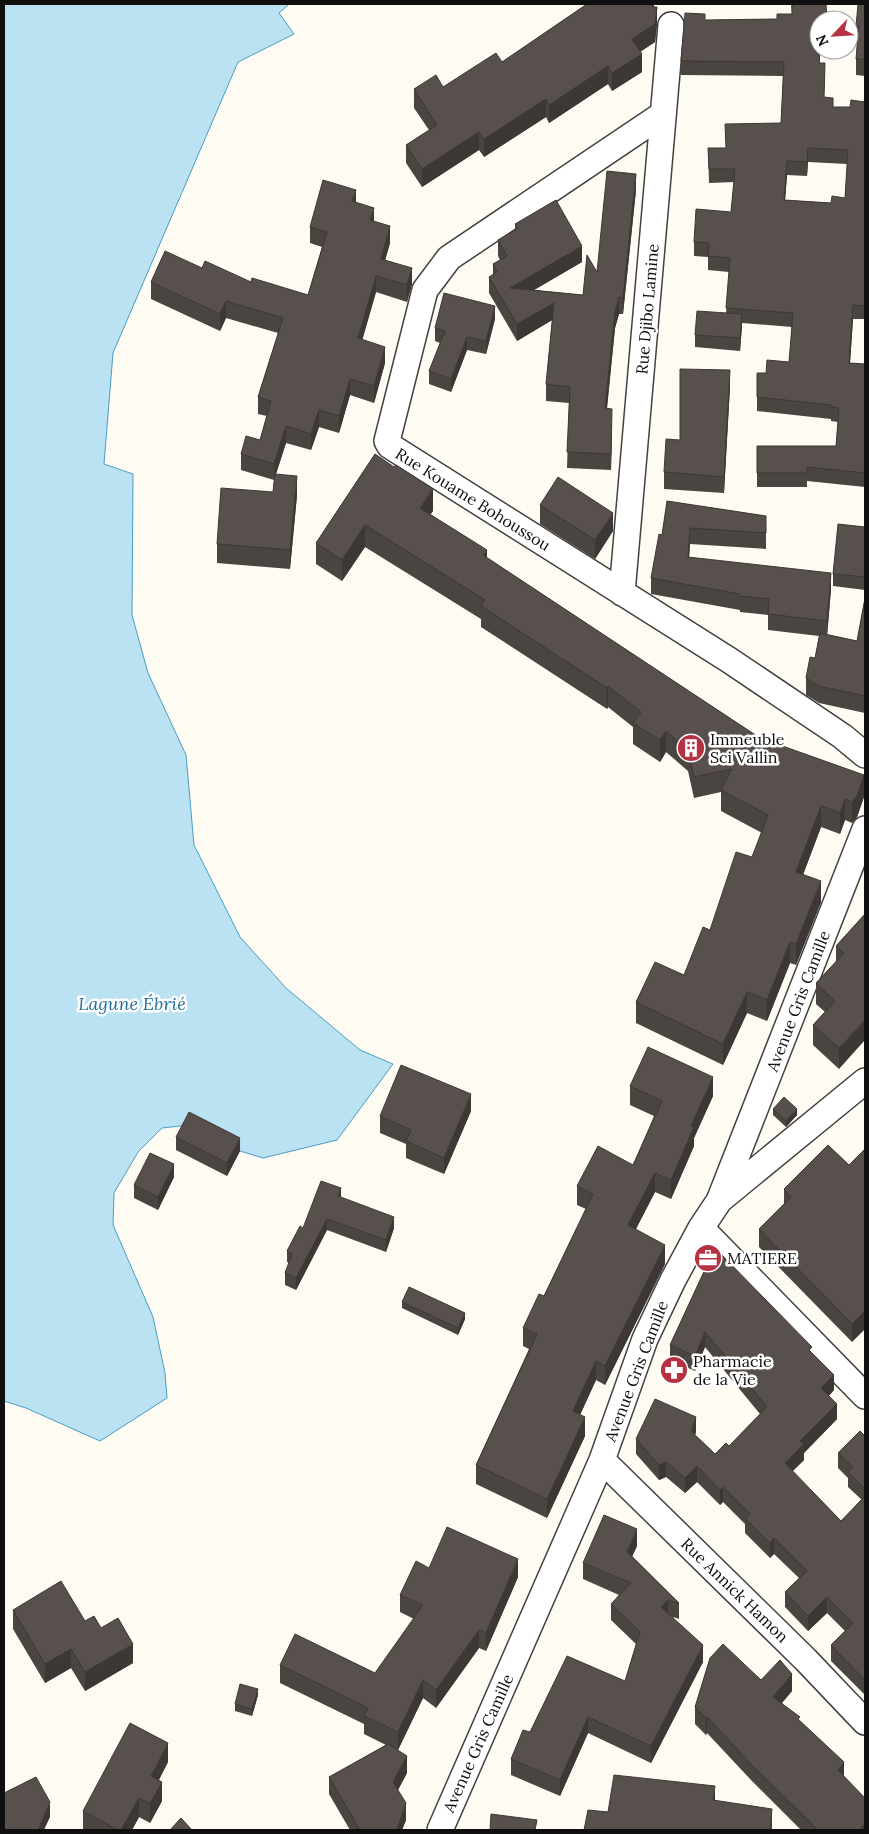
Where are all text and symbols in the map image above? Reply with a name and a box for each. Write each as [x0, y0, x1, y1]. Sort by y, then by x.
north arrow [809, 10, 859, 60]
text: N [812, 32, 833, 49]
street label: Rue Djibo Lamine [631, 243, 663, 375]
street label: Rue Kouame Bohoussou [392, 443, 555, 555]
place label: Immeuble Sci Vallin [710, 729, 785, 767]
building icon: Immeuble Sci Vallin [676, 733, 706, 763]
street label: Avenue Gris Camille [762, 927, 834, 1075]
water label: Lagune Ébrié [78, 992, 186, 1015]
office icon: MATIERE [693, 1243, 723, 1273]
place label: MATIERE [727, 1248, 797, 1268]
street label: Avenue Gris Camille [600, 1297, 672, 1445]
place label: Pharmacie de la Vie [693, 1351, 772, 1389]
pharmacy icon: Pharmacie de la Vie [659, 1355, 689, 1385]
street label: Rue Annick Hamon [677, 1534, 793, 1647]
street label: Avenue Gris Camille [438, 1670, 518, 1816]

